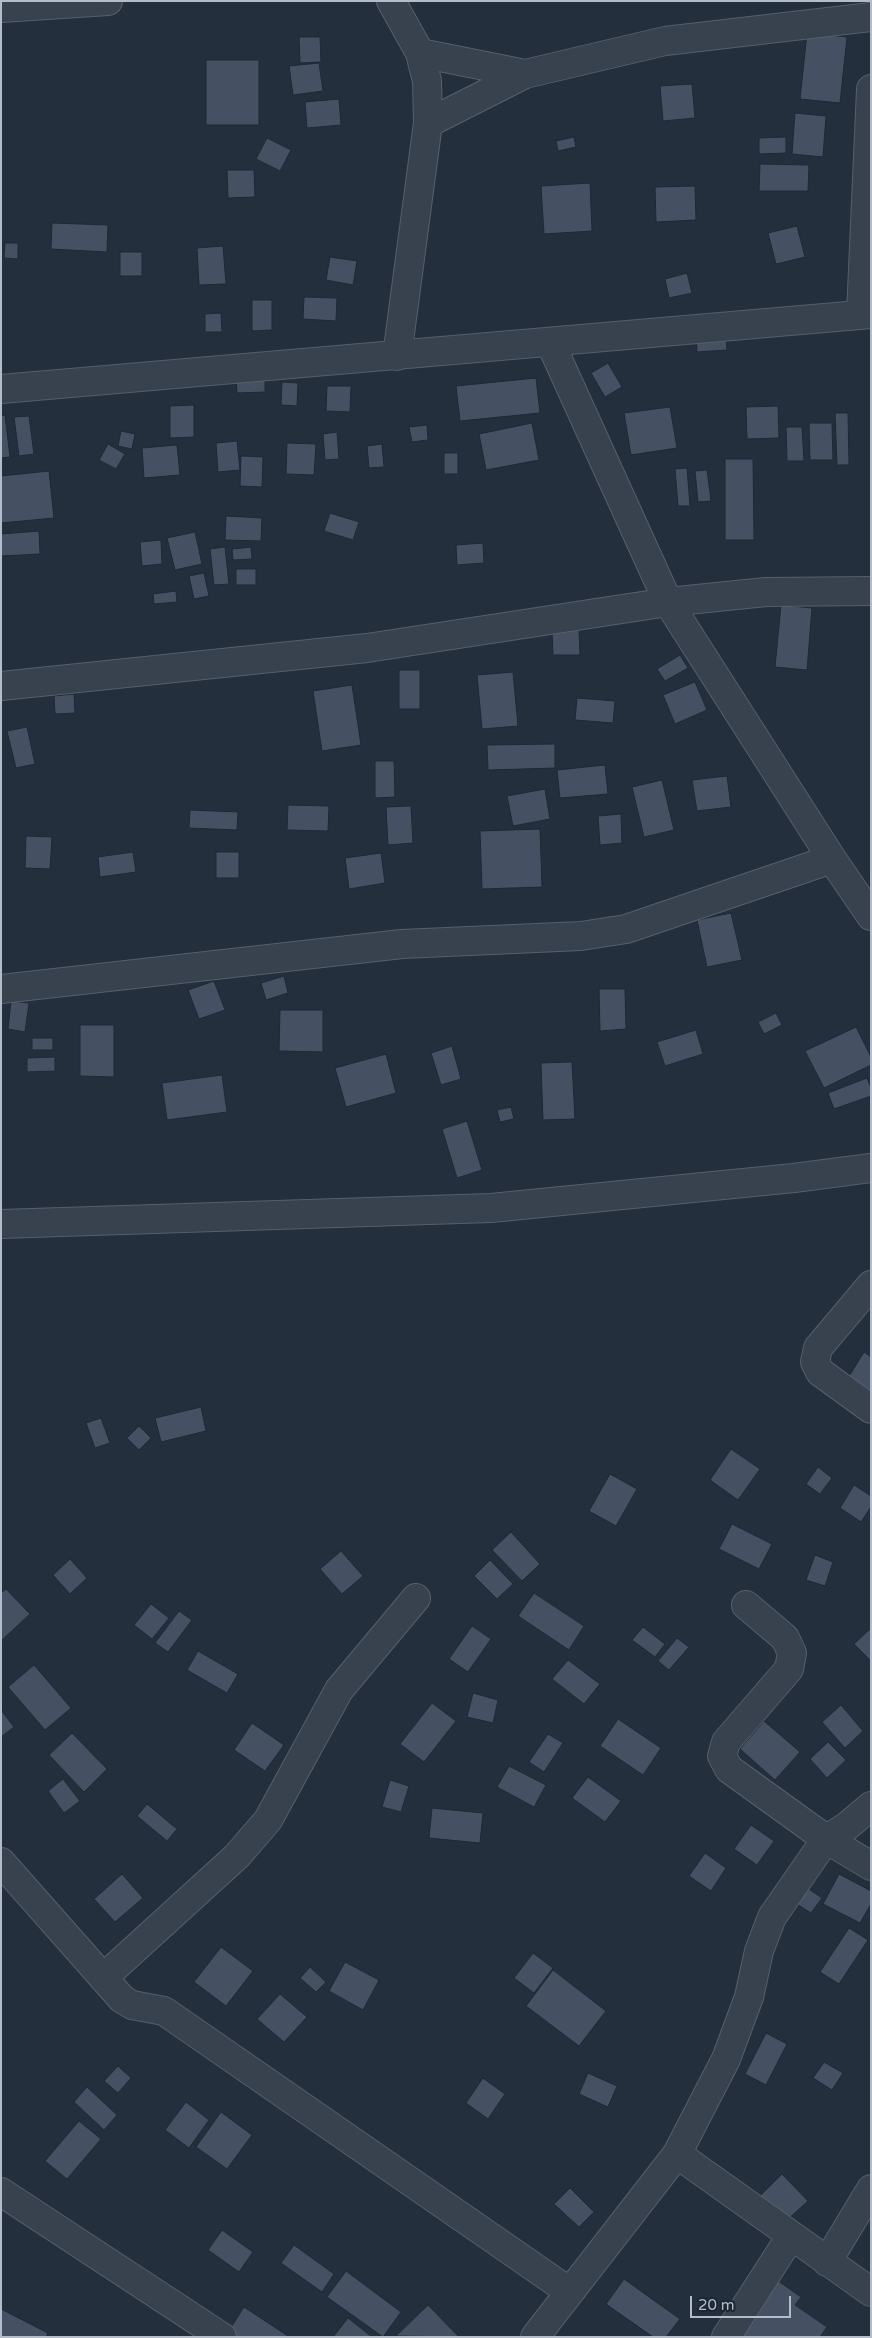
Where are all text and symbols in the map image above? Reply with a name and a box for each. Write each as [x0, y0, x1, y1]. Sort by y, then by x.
scale bar [692, 2286, 793, 2318]
text: 20 m [698, 2296, 735, 2314]

